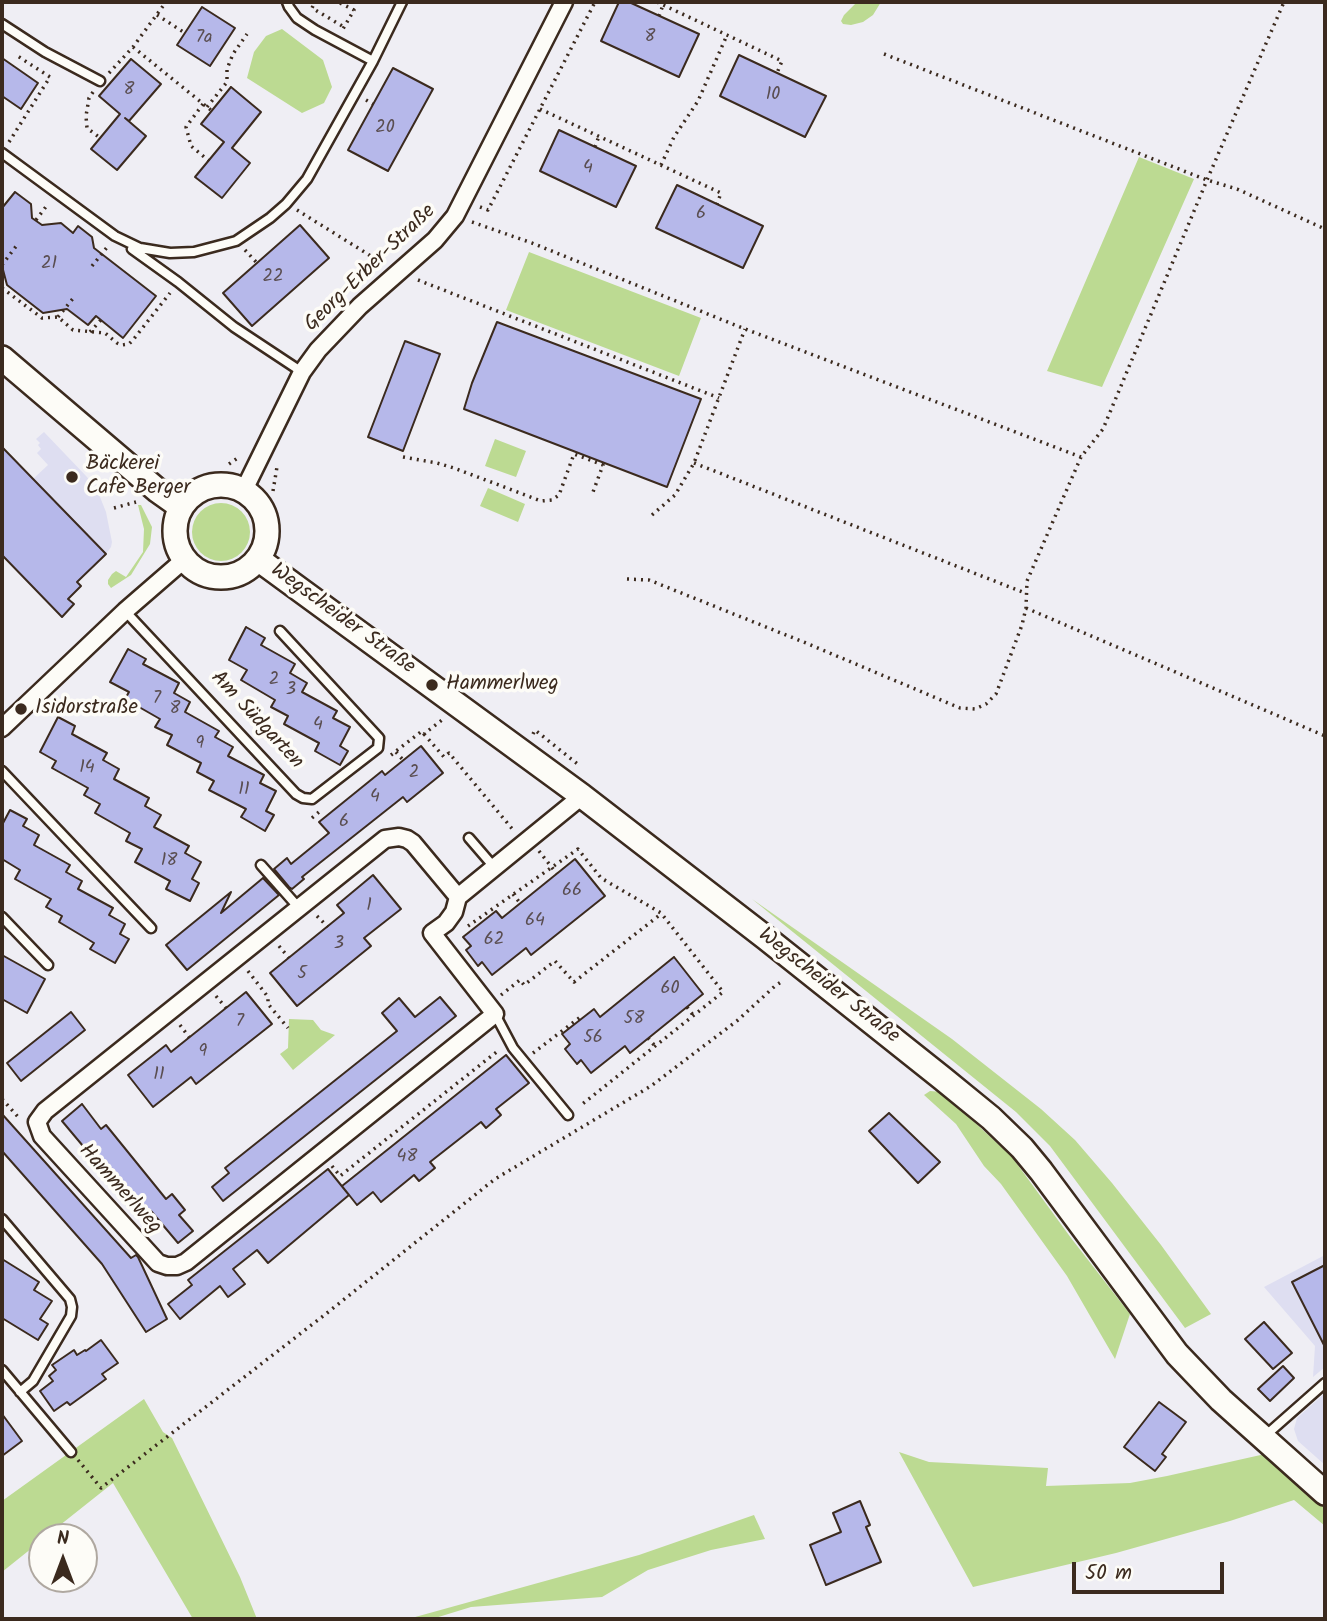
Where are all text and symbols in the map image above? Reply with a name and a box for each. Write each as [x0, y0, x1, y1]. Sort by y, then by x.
house number: 8 [645, 27, 655, 49]
house number: 7a [196, 28, 212, 50]
house number: 8 [124, 80, 134, 102]
house number: 10 [766, 85, 780, 107]
house number: 20 [375, 118, 395, 140]
house number: 4 [583, 158, 593, 180]
street label: Georg-Erber-Straße [300, 200, 442, 338]
house number: 6 [696, 204, 706, 226]
house number: 21 [41, 254, 57, 276]
house number: 22 [263, 267, 283, 289]
place label: Bäckerei Cafe Berger [86, 452, 190, 502]
marker: Bäckerei Cafe Berger [64, 469, 80, 485]
street label: Wegscheider Straße [265, 559, 419, 681]
street label: Am Südgarten [204, 667, 308, 775]
house number: 2 [269, 670, 279, 692]
place label: Hammerlweg [446, 672, 558, 698]
marker: Hammerlweg [424, 677, 440, 693]
house number: 3 [286, 680, 296, 702]
house number: 7 [153, 689, 161, 711]
place label: Isidorstraße [35, 696, 138, 722]
house number: 8 [170, 699, 180, 721]
marker: Isidorstraße [13, 701, 29, 717]
house number: 4 [313, 715, 323, 737]
house number: 9 [196, 734, 204, 756]
house number: 14 [79, 758, 95, 780]
house number: 2 [409, 763, 419, 785]
house number: 11 [238, 780, 250, 802]
house number: 4 [370, 787, 380, 809]
house number: 6 [339, 812, 349, 834]
house number: 18 [161, 851, 177, 873]
house number: 66 [562, 881, 582, 903]
house number: 1 [366, 896, 372, 918]
house number: 64 [525, 911, 545, 933]
street label: Wegscheider Straße [752, 924, 904, 1050]
house number: 62 [484, 930, 504, 952]
house number: 3 [334, 934, 344, 956]
house number: 5 [297, 964, 307, 986]
house number: 60 [660, 979, 680, 1001]
house number: 58 [624, 1009, 644, 1031]
house number: 7 [236, 1012, 244, 1034]
house number: 56 [583, 1028, 603, 1050]
house number: 9 [199, 1042, 207, 1064]
house number: 11 [153, 1065, 165, 1087]
street label: Hammerlweg [72, 1140, 166, 1240]
house number: 48 [397, 1147, 417, 1169]
north arrow [28, 1523, 98, 1593]
text: N [57, 1524, 69, 1554]
scale bar [1075, 1548, 1227, 1592]
text: 50 m [1085, 1557, 1132, 1590]

